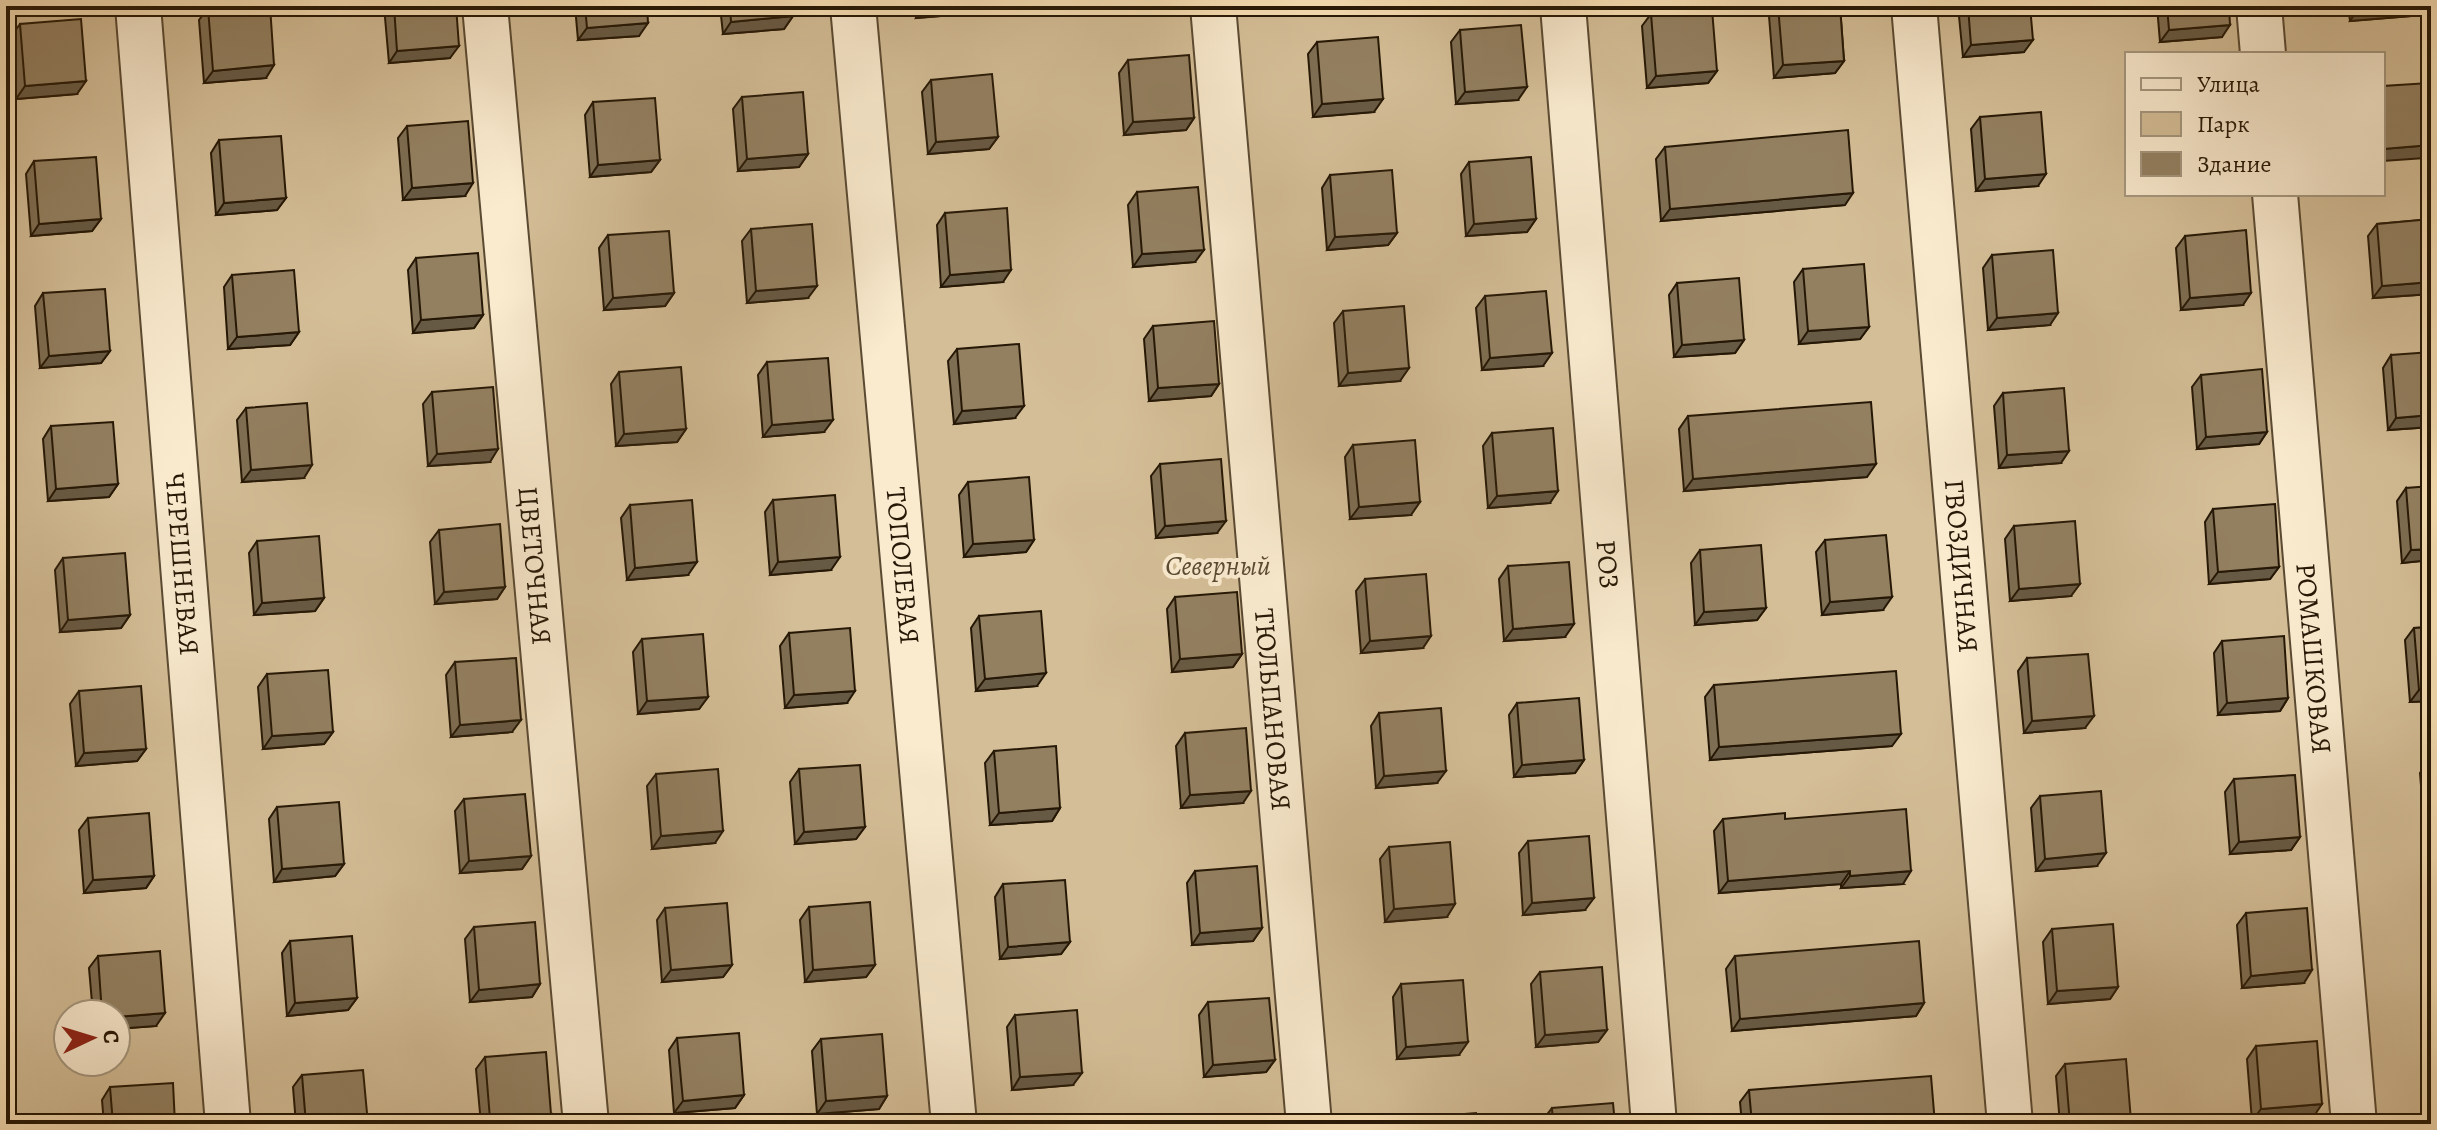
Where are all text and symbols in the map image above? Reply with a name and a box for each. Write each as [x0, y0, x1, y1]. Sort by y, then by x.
legend [2125, 52, 2385, 196]
text: Улица [2197, 68, 2260, 100]
text: Парк [2197, 108, 2250, 140]
text: Здание [2197, 148, 2272, 180]
street label: ЧЕРЕШНЕВАЯ [156, 472, 208, 657]
street label: ГВОЗДИЧНАЯ [1935, 478, 1987, 654]
street label: ЦВЕТОЧНАЯ [509, 485, 561, 647]
street label: ТОПОЛЕВАЯ [877, 486, 929, 646]
street label: РОЗ [1587, 538, 1628, 590]
park label: Северный [1165, 547, 1271, 585]
street label: РОМАШКОВАЯ [2286, 561, 2340, 756]
street label: ТЮЛЬПАНОВАЯ [1245, 607, 1300, 812]
north arrow [52, 998, 132, 1078]
text: С [96, 1029, 126, 1044]

